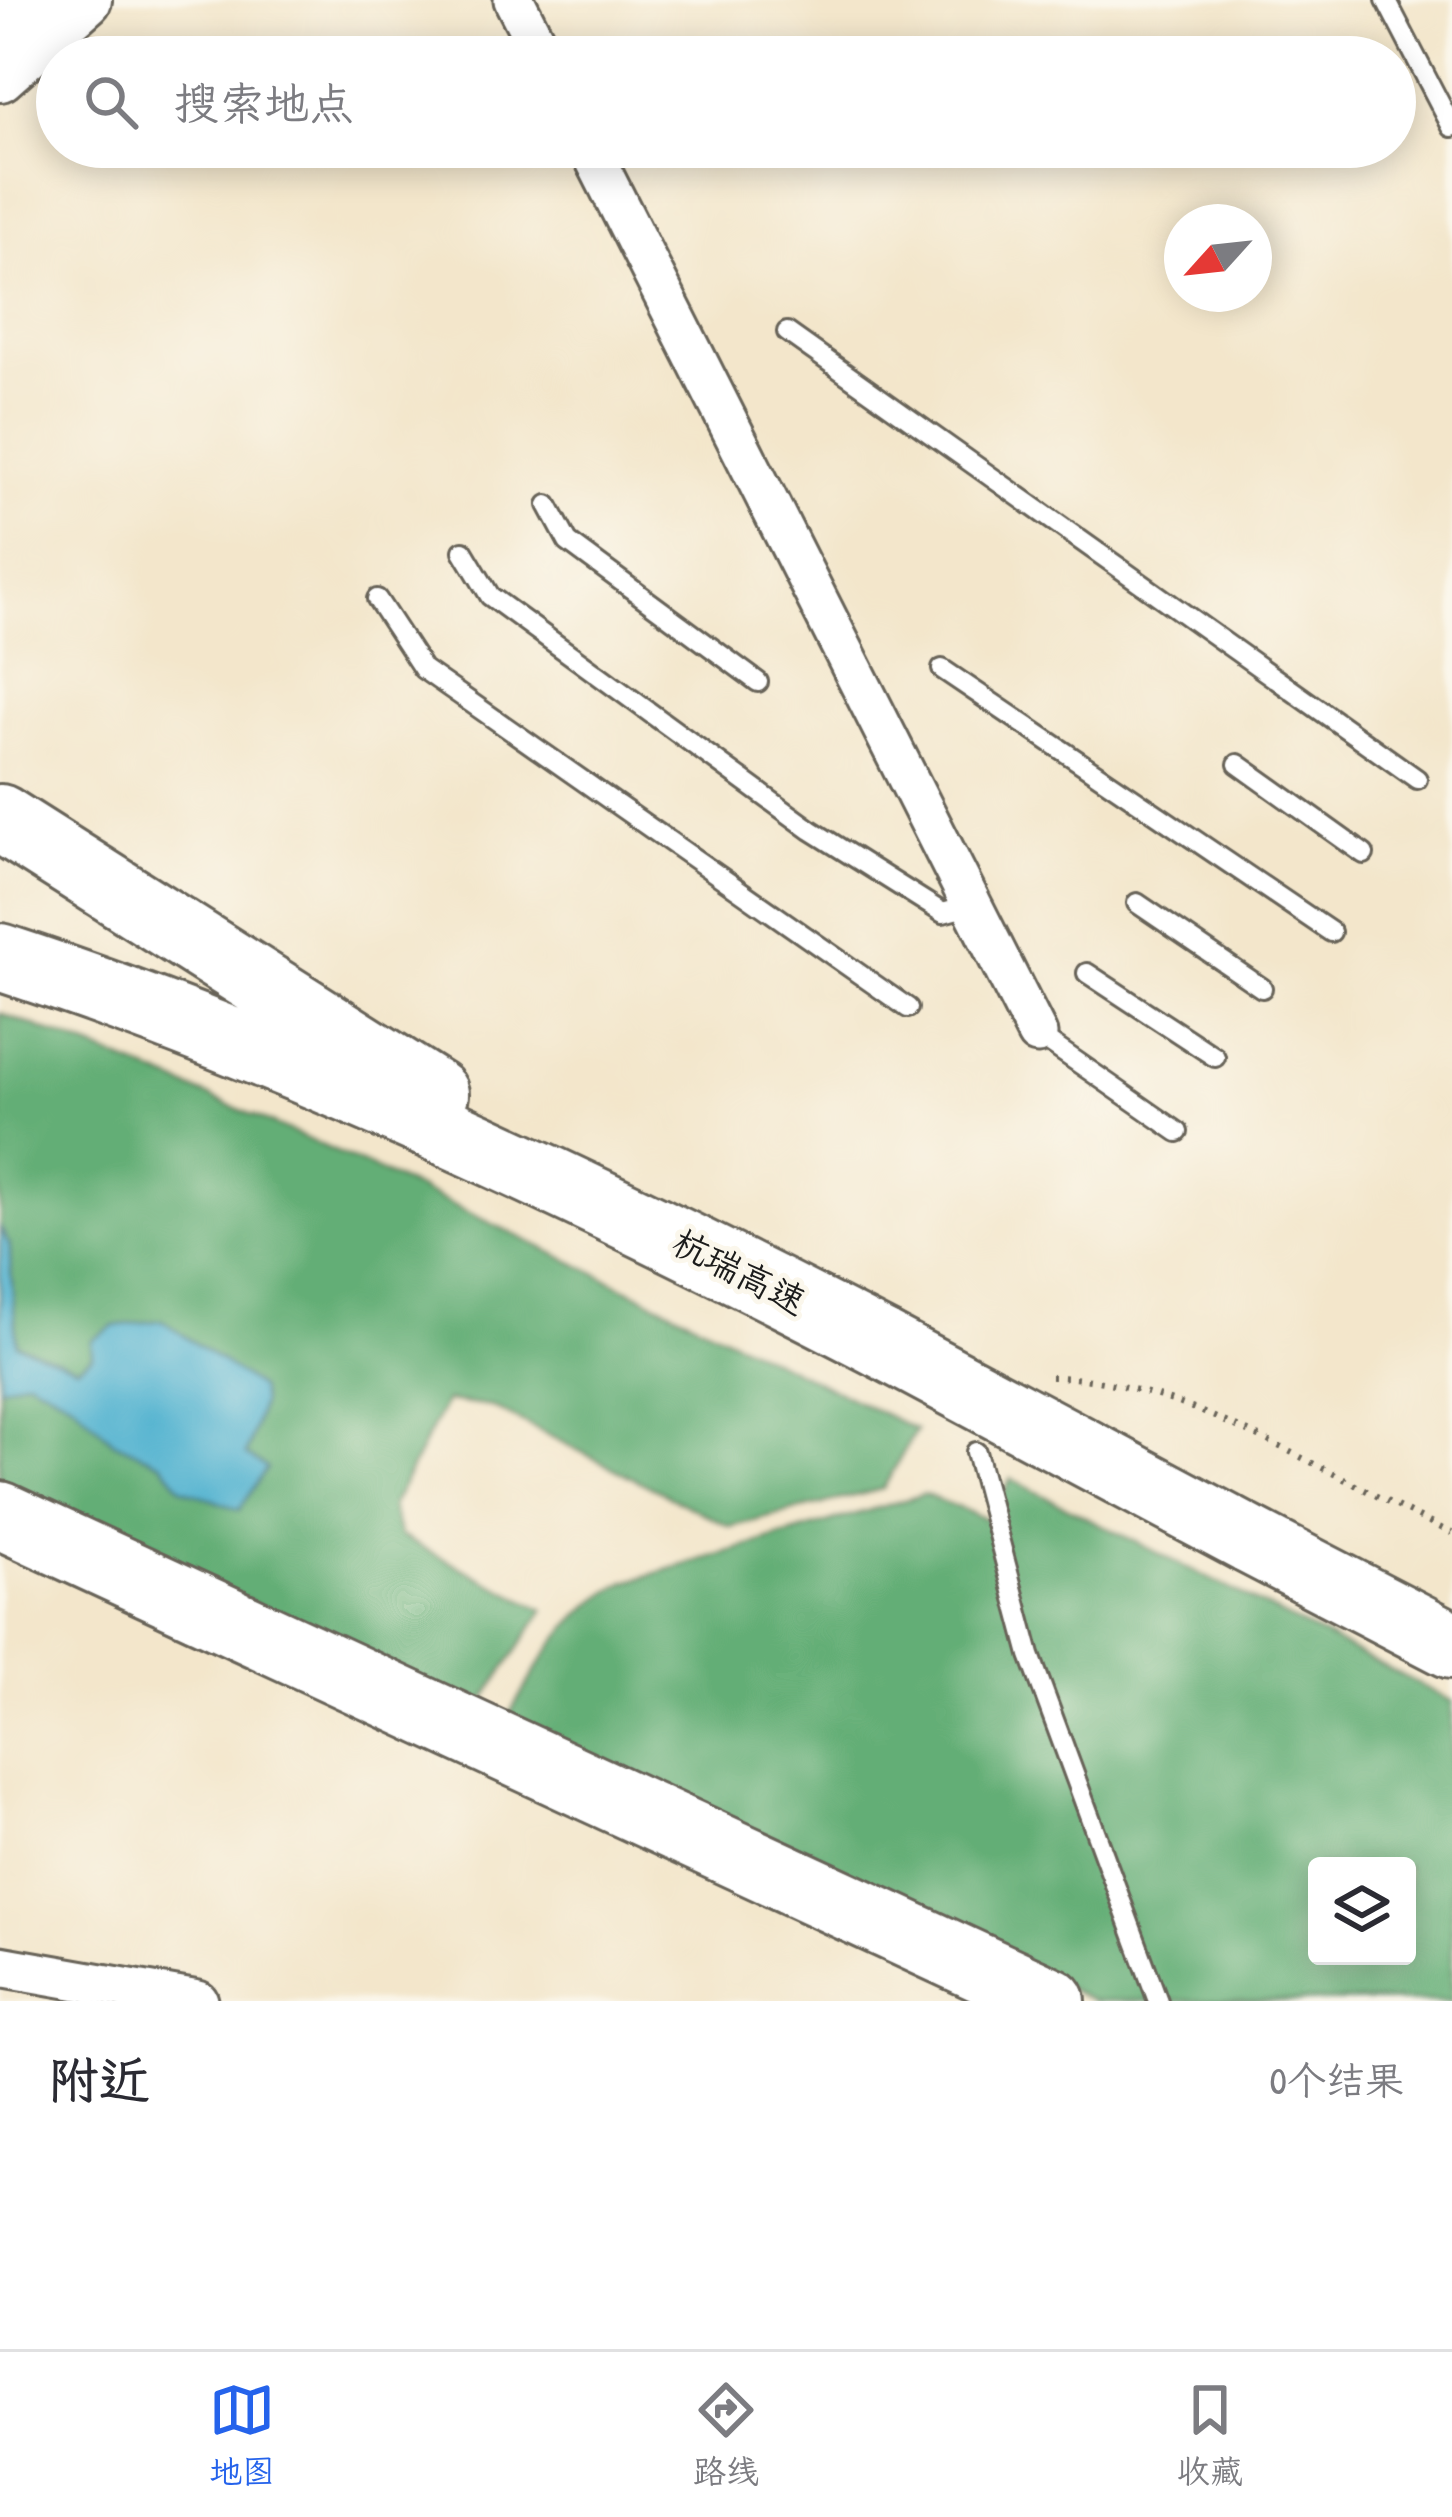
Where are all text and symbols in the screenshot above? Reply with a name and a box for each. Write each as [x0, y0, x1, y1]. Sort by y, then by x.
search box [36, 36, 1416, 168]
icon: search [78, 69, 144, 135]
text: 搜索地点 [174, 72, 354, 133]
north arrow [1164, 204, 1272, 312]
street label: 杭瑞高速 [665, 1216, 815, 1326]
map controls [1308, 1857, 1416, 1965]
button: layers [1308, 1857, 1416, 1965]
text: 附近 [48, 2045, 150, 2114]
text: 0个结果 [1270, 2053, 1404, 2106]
tab: 地图 [209, 2377, 275, 2493]
tab: 路线 [693, 2377, 759, 2493]
tab: 收藏 [1177, 2377, 1243, 2493]

